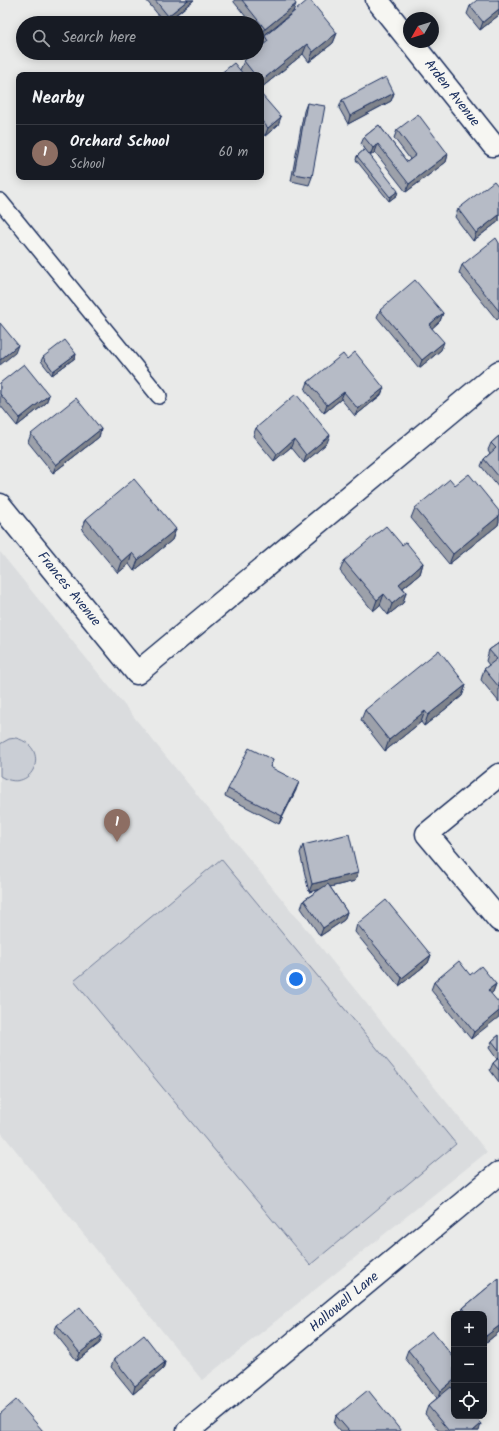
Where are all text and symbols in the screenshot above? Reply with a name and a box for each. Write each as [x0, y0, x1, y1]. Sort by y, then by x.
north arrow [403, 12, 439, 48]
search box [16, 16, 264, 60]
text: Search here [62, 26, 136, 50]
icon: search [30, 27, 52, 49]
street label: Arden Avenue [418, 54, 486, 132]
text: Nearby [32, 85, 84, 112]
text: Orchard School [70, 130, 169, 154]
text: 1 [43, 142, 47, 163]
text: 60 m [219, 142, 248, 163]
text: School [70, 154, 105, 175]
street label: Frances Avenue [32, 547, 107, 632]
pin: 1 [104, 809, 130, 842]
your location [286, 969, 306, 989]
street label: Hallowell Lane [304, 1266, 384, 1338]
map controls [451, 1311, 487, 1419]
button: + [451, 1311, 487, 1347]
button: − [451, 1347, 487, 1383]
button: locate [451, 1383, 487, 1419]

